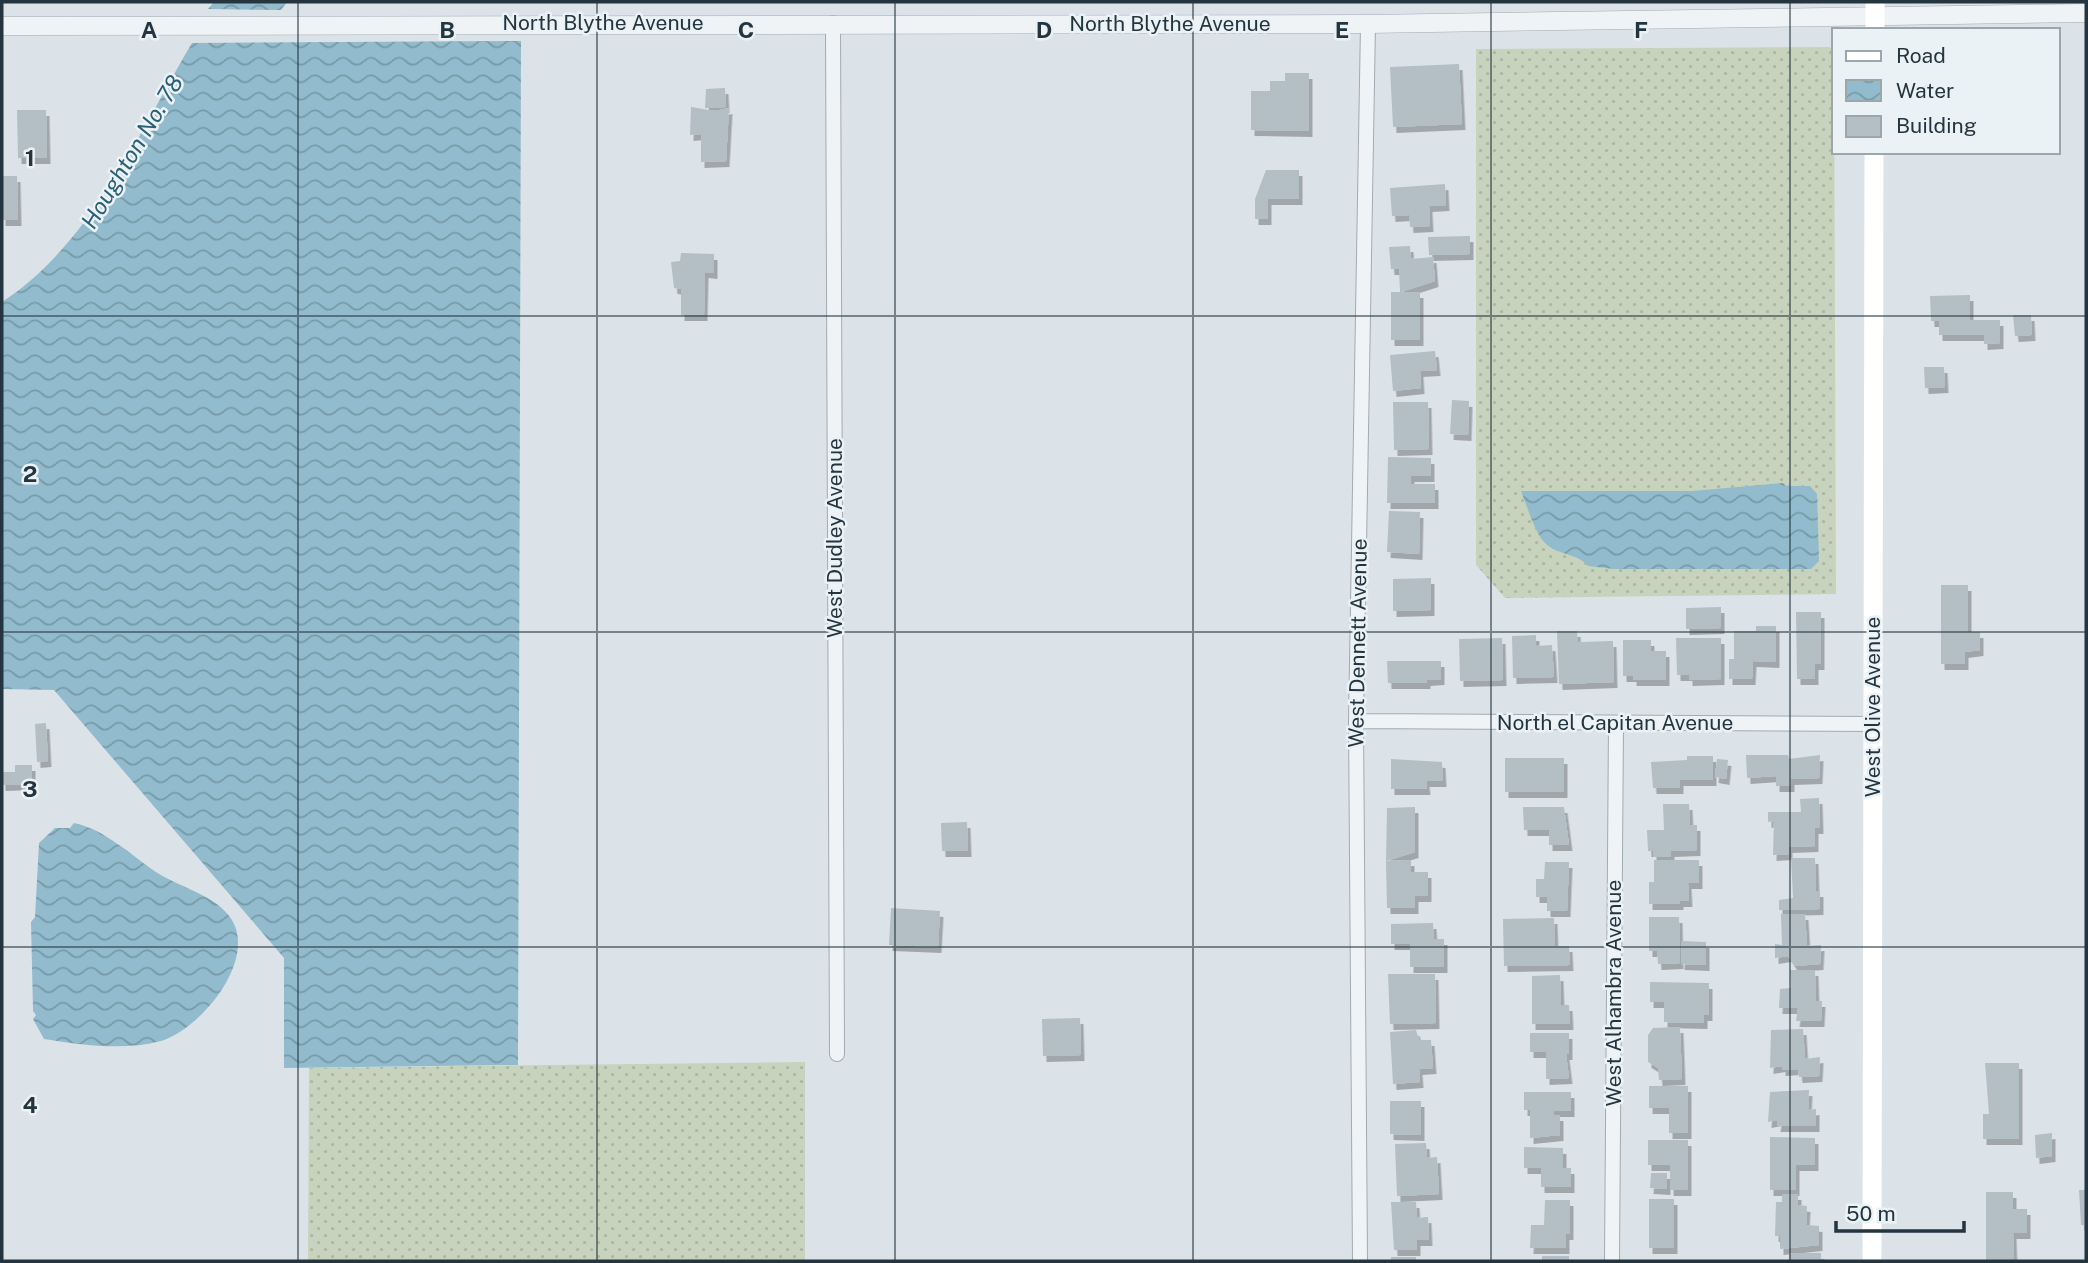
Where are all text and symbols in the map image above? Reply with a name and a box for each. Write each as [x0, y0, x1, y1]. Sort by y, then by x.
street label: North Blythe Avenue [502, 10, 704, 35]
street label: North Blythe Avenue [1069, 11, 1271, 36]
text: A [141, 16, 158, 43]
text: B [439, 16, 455, 43]
text: C [738, 16, 754, 43]
text: D [1036, 16, 1052, 43]
text: E [1335, 16, 1349, 43]
text: F [1634, 16, 1648, 43]
legend [1832, 28, 2060, 154]
text: Road [1896, 43, 1946, 68]
water label: Houghton No. 78 [75, 70, 188, 233]
text: Water [1896, 78, 1954, 103]
text: Building [1896, 113, 1977, 138]
text: 1 [25, 144, 35, 171]
street label: West Dudley Avenue [822, 438, 847, 638]
text: 2 [23, 460, 37, 487]
street label: West Dennett Avenue [1343, 538, 1372, 748]
street label: West Olive Avenue [1860, 617, 1885, 797]
street label: North el Capitan Avenue [1497, 710, 1733, 735]
text: 3 [22, 775, 38, 802]
street label: West Alhambra Avenue [1601, 880, 1626, 1106]
text: 4 [22, 1091, 38, 1118]
scale bar [1836, 1190, 1964, 1234]
text: 50 m [1846, 1201, 1896, 1226]

